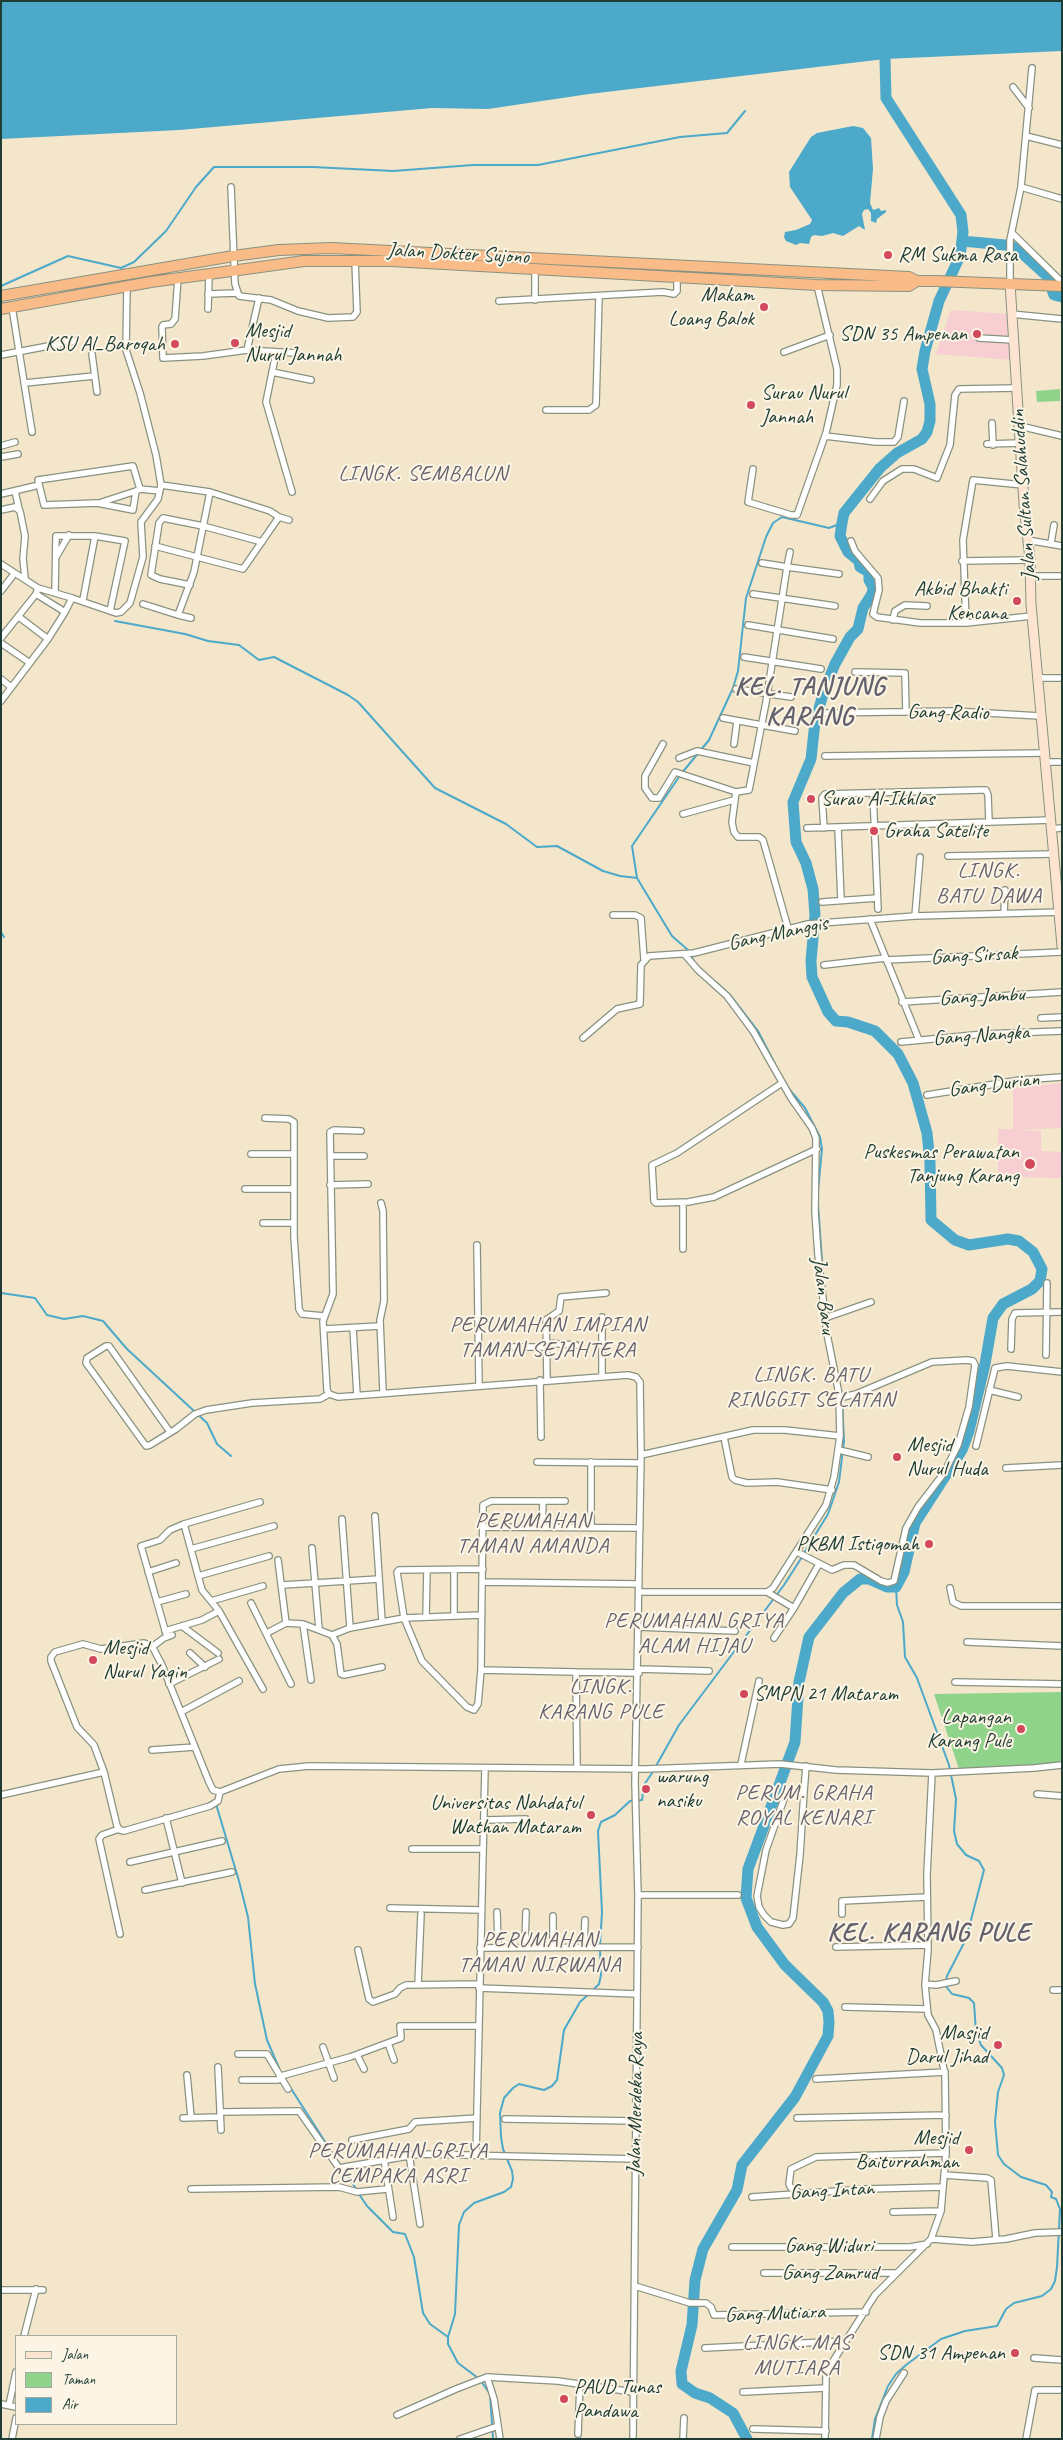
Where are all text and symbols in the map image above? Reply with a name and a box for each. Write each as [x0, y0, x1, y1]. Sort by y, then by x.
street label: Jalan Dokter Sujono [387, 238, 529, 270]
place label: RM Sukma Rasa [898, 242, 1017, 268]
marker: RM Sukma Rasa [882, 249, 894, 261]
place label: Makam Loang Balok [669, 282, 754, 332]
marker: Makam Loang Balok [758, 301, 770, 313]
place label: Mesjid Nurul Jannah [245, 318, 342, 368]
place label: SDN 35 Ampenan [839, 321, 967, 347]
marker: SDN 35 Ampenan [971, 328, 983, 340]
place label: KSU Al_Baroqah [45, 331, 165, 357]
marker: Mesjid Nurul Jannah [229, 337, 241, 349]
marker: KSU Al_Baroqah [169, 338, 181, 350]
place label: Surau Nurul Jannah [761, 380, 847, 430]
marker: Surau Nurul Jannah [745, 399, 757, 411]
street label: Jalan Sultan Salahuddin [1005, 409, 1043, 581]
district label: LINGK. SEMBALUN [337, 461, 509, 487]
place label: Akbid Bhakti Kencana [914, 576, 1007, 626]
marker: Akbid Bhakti Kencana [1011, 595, 1023, 607]
district label: KEL. TANJUNG KARANG [733, 671, 887, 732]
street label: Gang Radio [907, 700, 989, 726]
place label: Surau Al-Ikhlas [821, 786, 934, 812]
marker: Surau Al-Ikhlas [805, 793, 817, 805]
place label: Graha Satelite [884, 818, 988, 844]
marker: Graha Satelite [868, 825, 880, 837]
district label: LINGK. BATU DAWA [934, 858, 1044, 909]
street label: Gang Manggis [726, 911, 830, 957]
street label: Gang Sirsak [930, 941, 1018, 971]
street label: Gang Jambu [939, 982, 1025, 1012]
street label: Gang Nangka [932, 1020, 1030, 1052]
street label: Gang Durian [947, 1067, 1041, 1103]
place label: Puskesmas Perawatan Tanjung Karang [864, 1139, 1019, 1189]
marker: Puskesmas Perawatan Tanjung Karang [1023, 1157, 1037, 1171]
street label: Jalan Baru [806, 1256, 840, 1336]
district label: PERUMAHAN IMPIAN TAMAN SEJAHTERA [449, 1312, 647, 1364]
district label: LINGK. BATU RINGGIT SELATAN [724, 1362, 898, 1414]
place label: Mesjid Nurul Huda [907, 1432, 988, 1482]
marker: Mesjid Nurul Huda [891, 1451, 903, 1463]
district label: PERUMAHAN TAMAN AMANDA [457, 1508, 609, 1560]
place label: PKBM Istiqomah [796, 1531, 919, 1557]
marker: PKBM Istiqomah [923, 1538, 935, 1550]
district label: PERUMAHAN GRIYA ALAM HIJAU [604, 1608, 784, 1660]
place label: Mesjid Nurul Yaqin [103, 1635, 187, 1685]
marker: Mesjid Nurul Yaqin [87, 1654, 99, 1666]
district label: LINGK. KARANG PULE [538, 1674, 664, 1725]
place label: SMPN 21 Mataram [754, 1681, 898, 1707]
marker: SMPN 21 Mataram [738, 1688, 750, 1700]
place label: Lapangan Karang Pule [927, 1704, 1011, 1754]
marker: Lapangan Karang Pule [1015, 1723, 1027, 1735]
place label: warung nasiku [656, 1764, 708, 1814]
district label: PERUM. GRAHA ROYAL KENARI [734, 1780, 874, 1832]
marker: warung nasiku [640, 1783, 652, 1795]
place label: Universitas Nahdatul Wathan Mataram [430, 1790, 581, 1840]
marker: Universitas Nahdatul Wathan Mataram [585, 1809, 597, 1821]
district label: KEL. KARANG PULE [827, 1917, 1031, 1949]
district label: PERUMAHAN TAMAN NIRWANA [459, 1927, 621, 1978]
place label: Masjid Darul Jihad [906, 2020, 988, 2070]
street label: Jalan Merdeka Raya [622, 2032, 650, 2176]
marker: Masjid Darul Jihad [992, 2039, 1004, 2051]
place label: Mesjid Baiturrahman [855, 2125, 959, 2175]
district label: PERUMAHAN GRIYA CEMPAKA ASRI [308, 2138, 488, 2190]
marker: Mesjid Baiturrahman [963, 2144, 975, 2156]
street label: Gang Intan [789, 2176, 875, 2206]
street label: Gang Widuri [785, 2233, 873, 2259]
street label: Gang Zamrud [782, 2260, 878, 2286]
street label: Gang Mutiara [724, 2300, 826, 2328]
district label: LINGK. MAS MUTIARA [742, 2330, 852, 2382]
legend [15, 2335, 178, 2425]
place label: SDN 31 Ampenan [877, 2340, 1005, 2366]
text: Jalan [62, 2345, 88, 2364]
marker: SDN 31 Ampenan [1009, 2347, 1021, 2359]
text: Taman [62, 2370, 95, 2389]
place label: PAUD Tunas Pandawa [574, 2374, 661, 2424]
marker: PAUD Tunas Pandawa [558, 2393, 570, 2405]
text: Air [62, 2395, 78, 2414]

